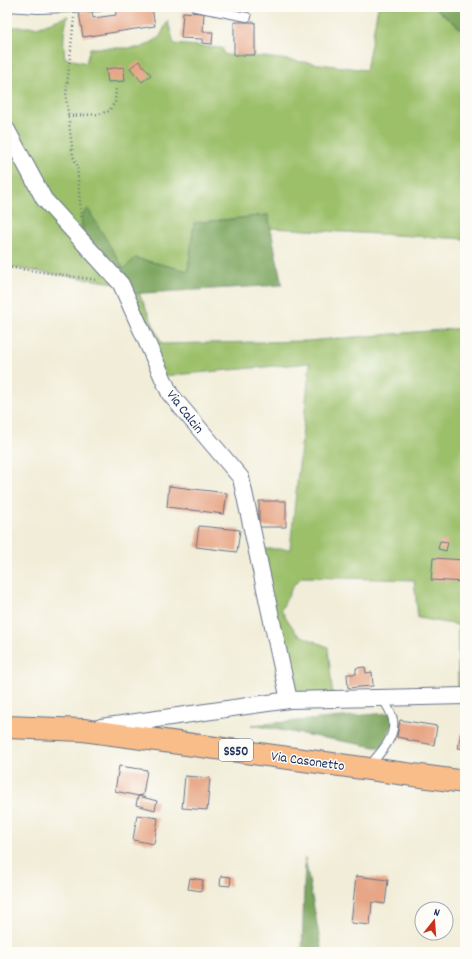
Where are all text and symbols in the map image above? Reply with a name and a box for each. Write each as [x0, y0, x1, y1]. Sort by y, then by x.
street label: Via Calcin [161, 386, 208, 438]
road number: SS50 [219, 739, 253, 761]
street label: Via Casonetto [270, 747, 346, 777]
north arrow [414, 901, 454, 941]
text: N [431, 905, 442, 922]

